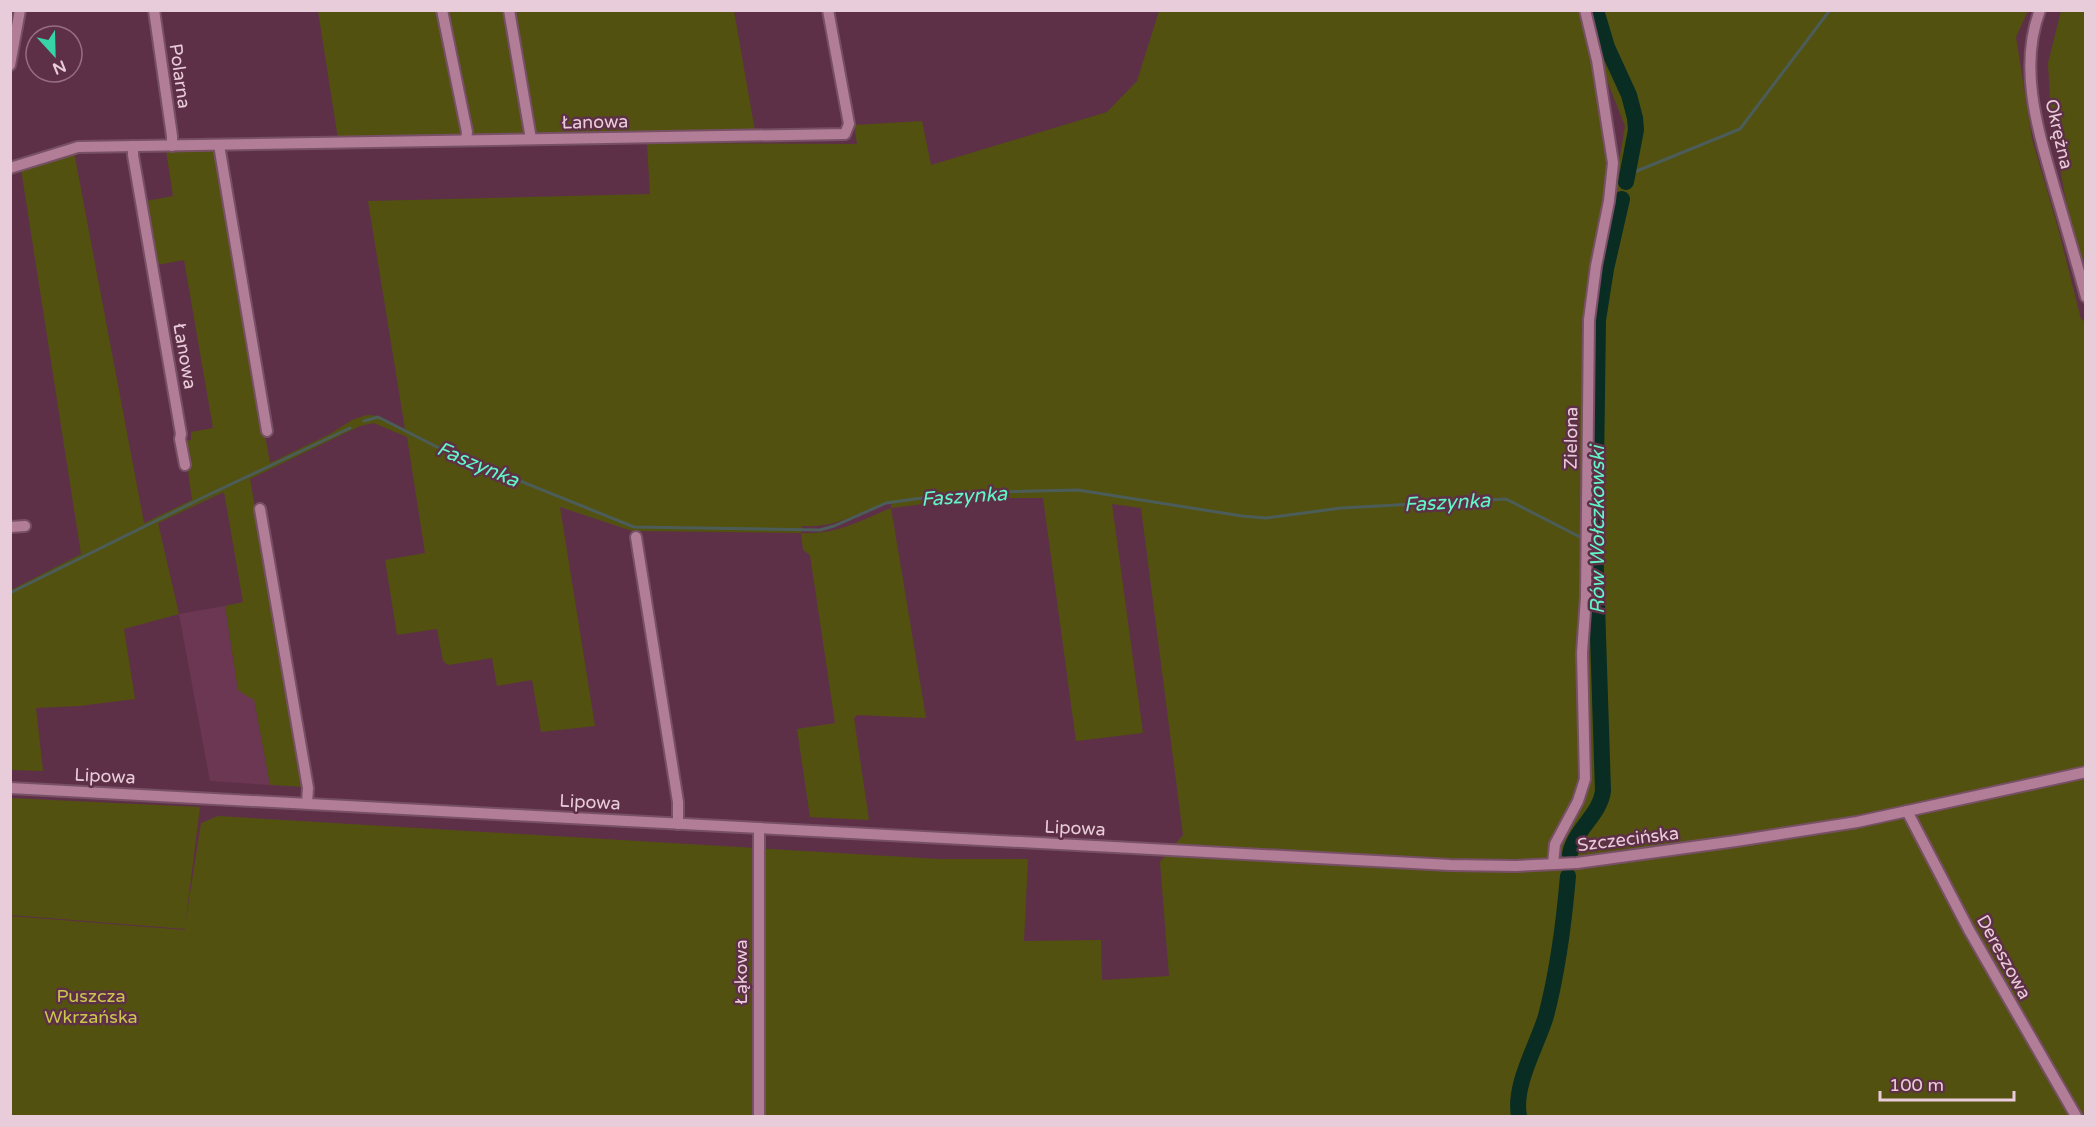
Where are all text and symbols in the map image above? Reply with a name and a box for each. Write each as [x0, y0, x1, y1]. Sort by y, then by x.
north arrow [24, 24, 84, 84]
street label: Polarna [165, 42, 195, 110]
text: N [50, 55, 69, 79]
street label: Okrężna [2040, 97, 2078, 171]
street label: Łanowa [562, 110, 628, 134]
street label: Łanowa [168, 321, 202, 391]
street label: Zielona [1559, 406, 1583, 470]
water label: Faszynka [433, 437, 523, 493]
water label: Rów Wołczkowski [1586, 443, 1610, 614]
water label: Faszynka [920, 482, 1009, 512]
water label: Faszynka [1403, 489, 1492, 517]
street label: Lipowa [74, 763, 136, 789]
street label: Lipowa [559, 789, 621, 815]
street label: Lipowa [1044, 815, 1106, 841]
street label: Szczecińska [1576, 822, 1680, 856]
street label: Dereszowa [1972, 911, 2036, 1003]
street label: Łąkowa [730, 939, 752, 1005]
park label: Puszcza Wkrzańska [44, 985, 138, 1028]
scale bar [1880, 1064, 2014, 1102]
text: 100 m [1889, 1074, 1944, 1096]

